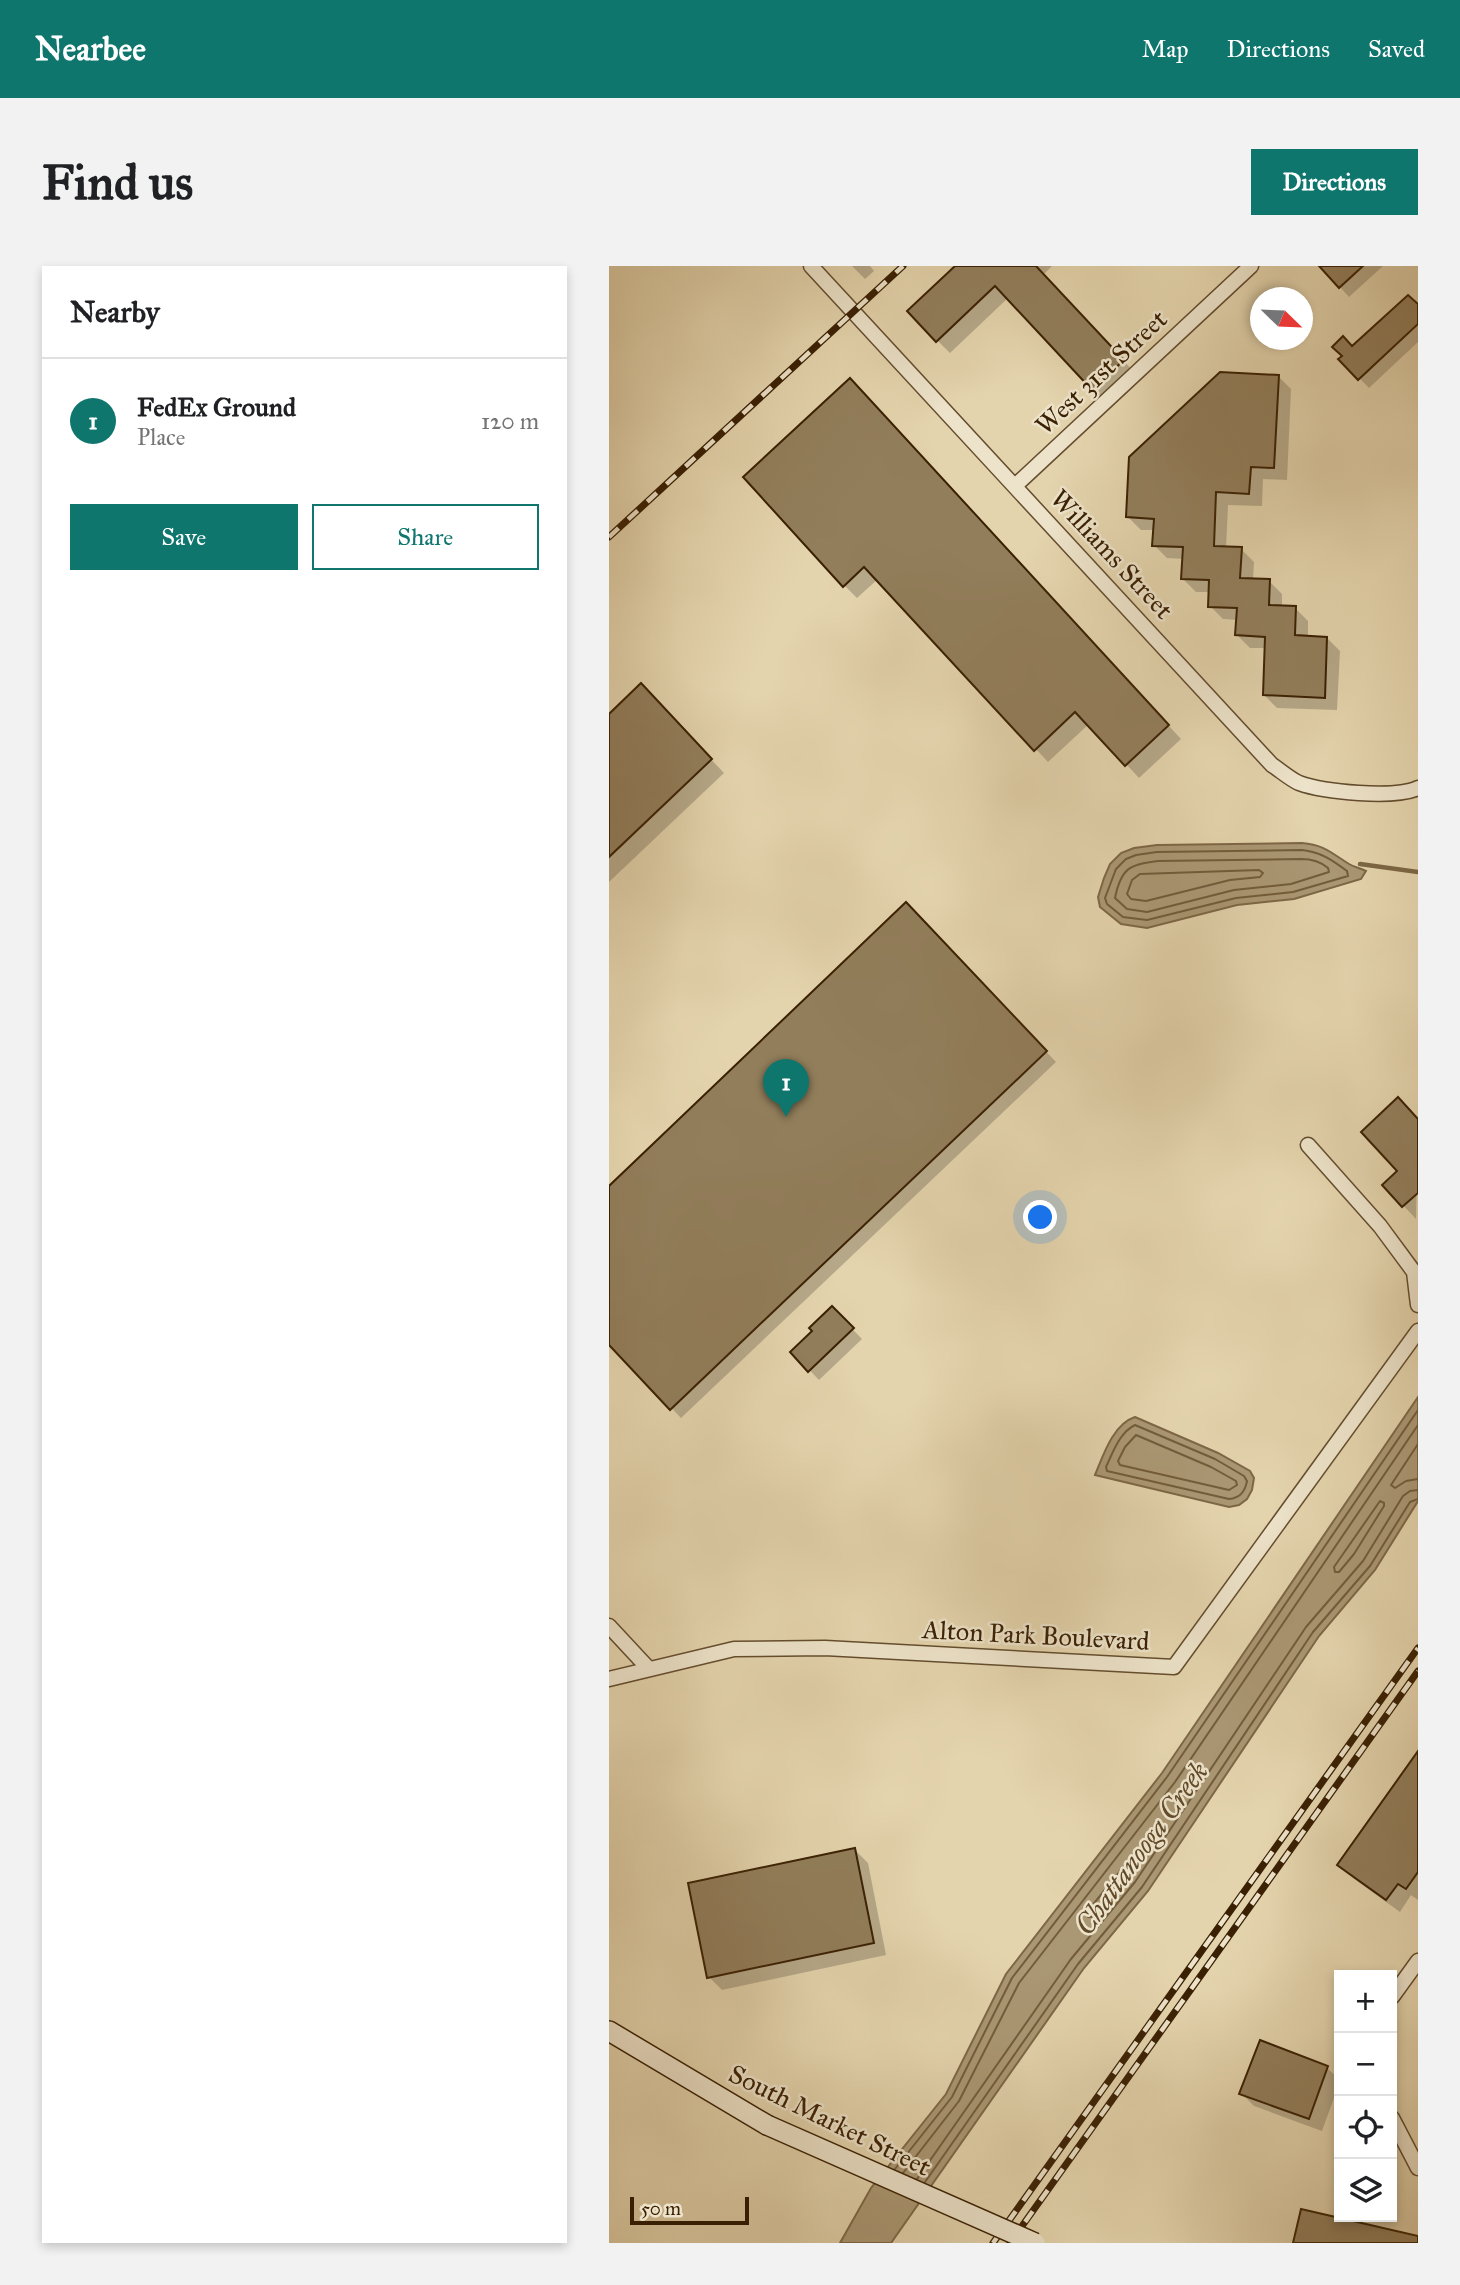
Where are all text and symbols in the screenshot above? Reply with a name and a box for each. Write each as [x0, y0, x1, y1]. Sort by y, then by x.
text: Nearbee [35, 29, 146, 69]
text: Map [1142, 34, 1189, 64]
text: Directions [1227, 34, 1330, 64]
text: Saved [1368, 34, 1425, 64]
button: Directions [1251, 149, 1418, 215]
text: Find us [42, 153, 193, 212]
north arrow [1250, 287, 1313, 350]
text: Nearby [70, 294, 160, 330]
street label: West 31st Street [1029, 303, 1173, 441]
text: FedEx Ground [137, 391, 296, 423]
text: 1 [88, 407, 98, 435]
text: 120 m [481, 407, 539, 435]
text: Place [137, 423, 185, 451]
street label: Williams Street [1044, 483, 1180, 625]
button: Save [70, 504, 298, 570]
button: Share [312, 504, 539, 570]
pin: 1 [763, 1059, 809, 1117]
your location [1023, 1200, 1057, 1234]
street label: Alton Park Boulevard [921, 1613, 1150, 1657]
water label: Chattanooga Creek [1067, 1755, 1216, 1942]
map controls [1334, 1970, 1397, 2222]
button: + [1334, 1970, 1397, 2033]
button: − [1334, 2033, 1397, 2096]
street label: South Market Street [724, 2057, 936, 2183]
button: locate [1334, 2096, 1397, 2159]
button: layers [1334, 2159, 1397, 2222]
scale bar [630, 2194, 749, 2226]
text: 50 m [641, 2197, 681, 2220]

